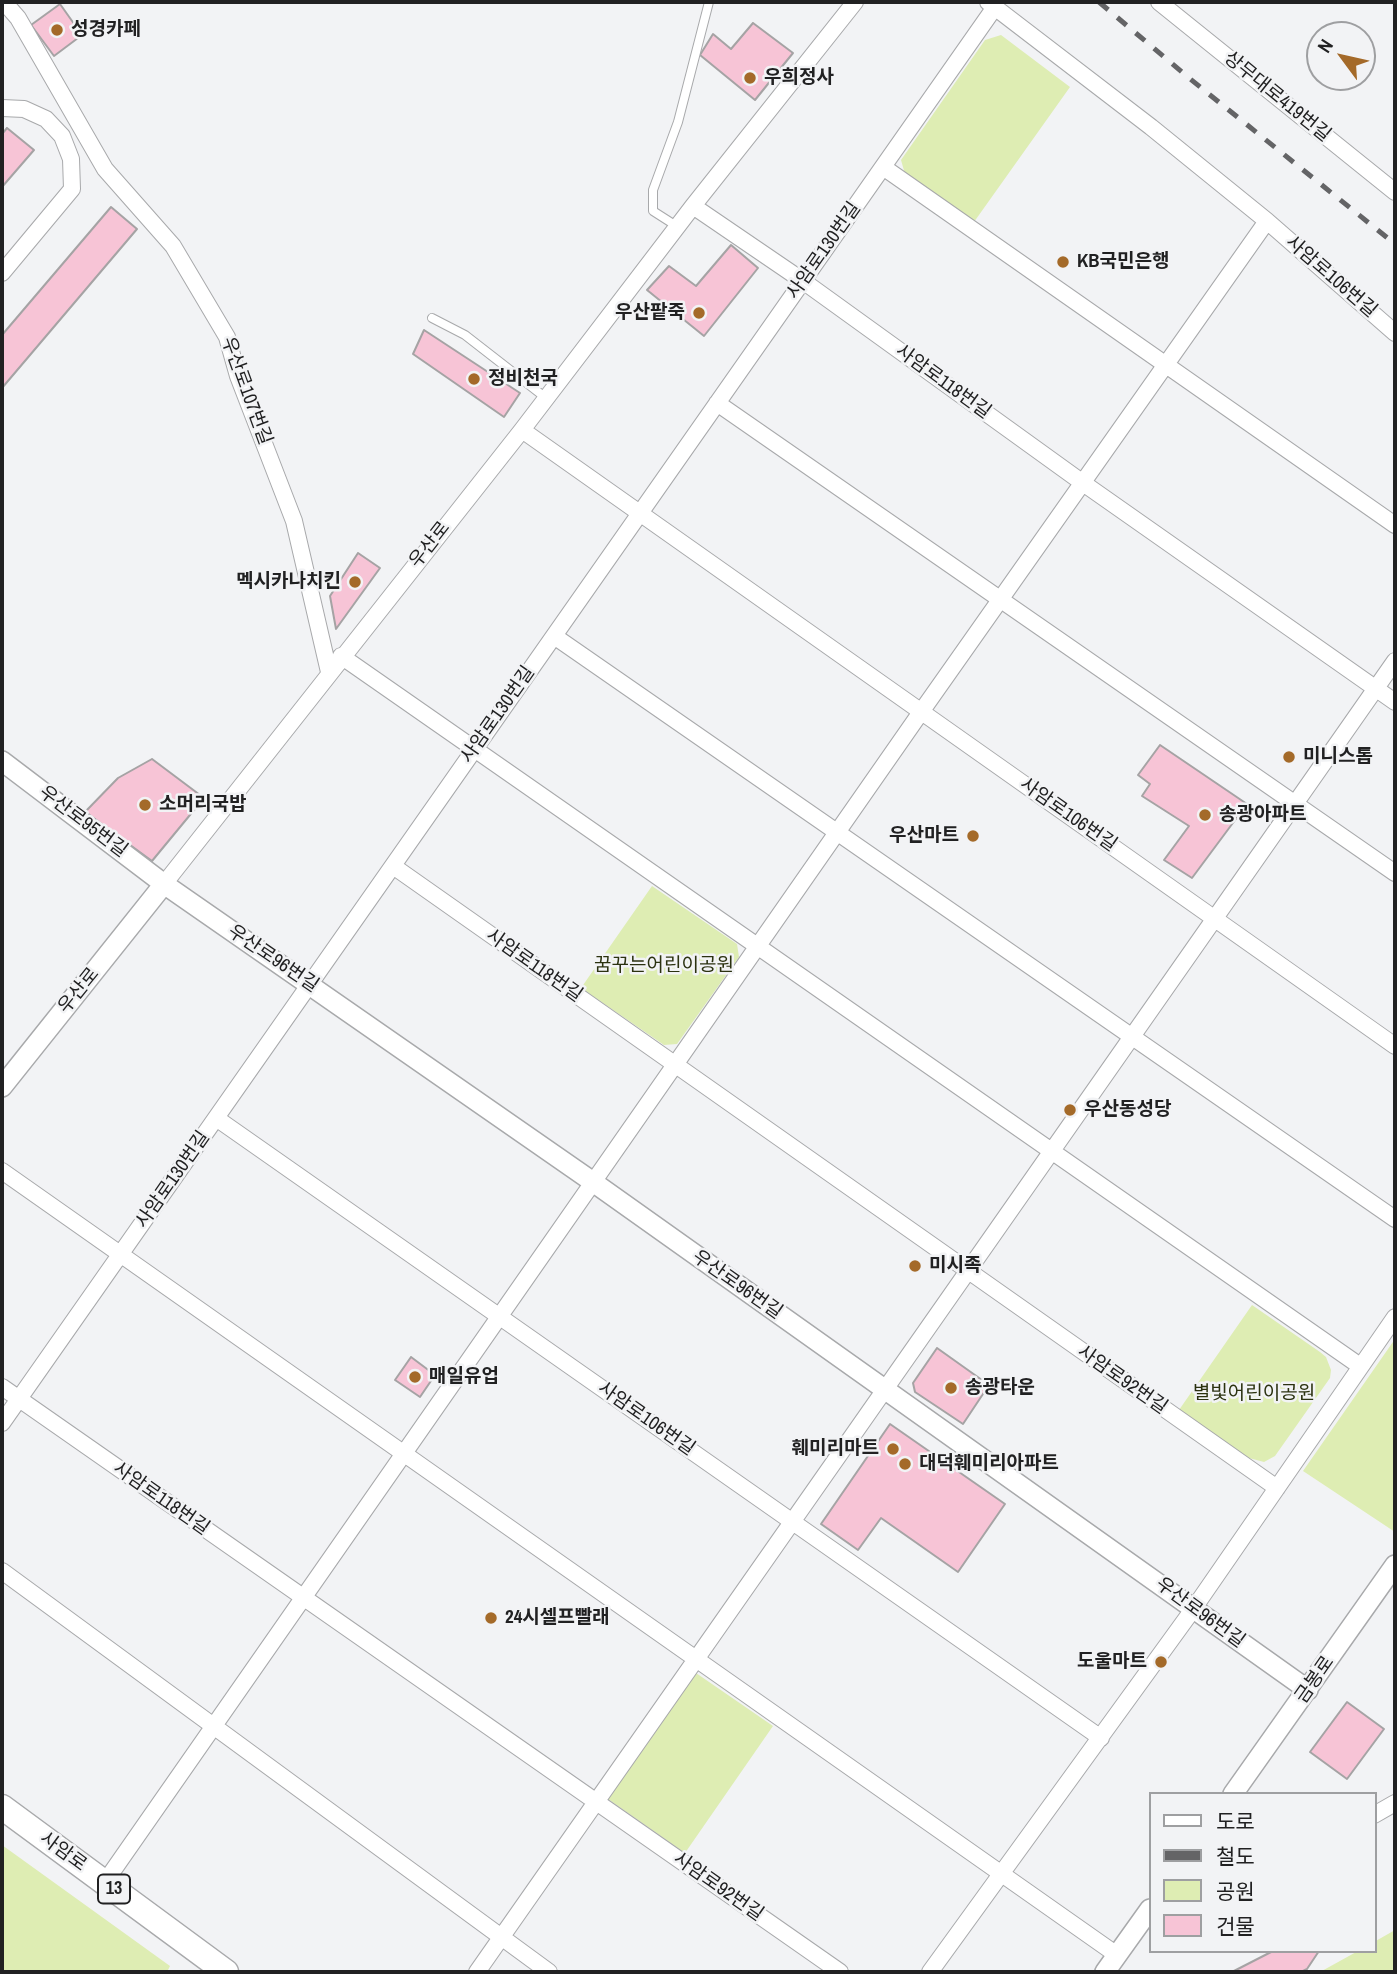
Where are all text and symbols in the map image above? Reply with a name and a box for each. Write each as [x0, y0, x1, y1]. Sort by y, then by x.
place label: 성경카페 [71, 19, 141, 41]
north arrow [1306, 21, 1376, 91]
marker: 성경카페 [49, 22, 65, 38]
text: N [1311, 34, 1339, 57]
street label: 상무대로419번길 [1219, 47, 1335, 147]
place label: 우희정사 [764, 67, 834, 89]
marker: 우희정사 [742, 70, 758, 86]
street label: 사암로130번길 [782, 198, 866, 304]
street label: 사암로106번길 [1281, 231, 1381, 323]
place label: KB국민은행 [1077, 251, 1169, 273]
marker: KB국민은행 [1055, 254, 1071, 270]
place label: 우산팥죽 [615, 302, 685, 324]
marker: 우산팥죽 [691, 305, 707, 321]
street label: 우산로107번길 [216, 334, 276, 448]
street label: 사암로118번길 [891, 340, 995, 424]
place label: 정비천국 [488, 368, 558, 390]
marker: 정비천국 [466, 371, 482, 387]
street label: 우산로 [405, 517, 455, 573]
place label: 멕시카나치킨 [236, 571, 341, 593]
marker: 멕시카나치킨 [347, 574, 363, 590]
street label: 사암로130번길 [456, 662, 540, 768]
place label: 미니스톱 [1303, 746, 1373, 768]
marker: 미니스톱 [1281, 749, 1297, 765]
street label: 사암로106번길 [1015, 773, 1121, 857]
street label: 우산로95번길 [34, 781, 132, 863]
place label: 소머리국밥 [159, 794, 246, 816]
marker: 소머리국밥 [137, 797, 153, 813]
place label: 송광아파트 [1219, 804, 1306, 826]
marker: 송광아파트 [1197, 807, 1213, 823]
place label: 우산마트 [889, 825, 959, 847]
marker: 우산마트 [965, 828, 981, 844]
street label: 우산로96번길 [223, 920, 323, 998]
street label: 사암로118번길 [481, 924, 587, 1008]
park label: 꿈꾸는어린이공원 [594, 955, 734, 977]
street label: 우산로 [54, 963, 104, 1019]
place label: 우산동성당 [1084, 1099, 1171, 1121]
marker: 우산동성당 [1062, 1102, 1078, 1118]
street label: 사암로130번길 [131, 1127, 215, 1233]
street label: 우산로96번길 [688, 1246, 786, 1324]
place label: 미시족 [929, 1255, 981, 1277]
marker: 미시족 [907, 1258, 923, 1274]
street label: 사암로92번길 [1073, 1341, 1171, 1419]
place label: 매일유업 [429, 1366, 499, 1388]
marker: 매일유업 [407, 1369, 423, 1385]
street label: 사암로106번길 [593, 1377, 699, 1461]
place label: 송광타운 [965, 1377, 1035, 1399]
marker: 송광타운 [943, 1380, 959, 1396]
park label: 별빛어린이공원 [1193, 1383, 1315, 1405]
place label: 훼미리마트 [792, 1438, 879, 1460]
marker: 훼미리마트 [885, 1441, 901, 1457]
place label: 대덕훼미리아파트 [919, 1453, 1059, 1475]
marker: 대덕훼미리아파트 [897, 1456, 913, 1472]
street label: 사암로118번길 [108, 1457, 214, 1541]
street label: 우산로96번길 [1151, 1573, 1249, 1653]
place label: 24시셀프빨래 [505, 1607, 610, 1629]
marker: 24시셀프빨래 [483, 1610, 499, 1626]
place label: 도울마트 [1077, 1651, 1147, 1673]
street label: 금봉로 [1291, 1652, 1339, 1708]
marker: 도울마트 [1153, 1654, 1169, 1670]
legend [1148, 1792, 1376, 1953]
text: 도로 [1216, 1807, 1255, 1836]
street label: 사암로 [35, 1827, 91, 1877]
text: 철도 [1216, 1842, 1255, 1871]
street label: 사암로92번길 [669, 1848, 767, 1926]
road number: 13 [98, 1874, 130, 1903]
text: 공원 [1216, 1877, 1255, 1906]
text: 건물 [1216, 1912, 1255, 1941]

